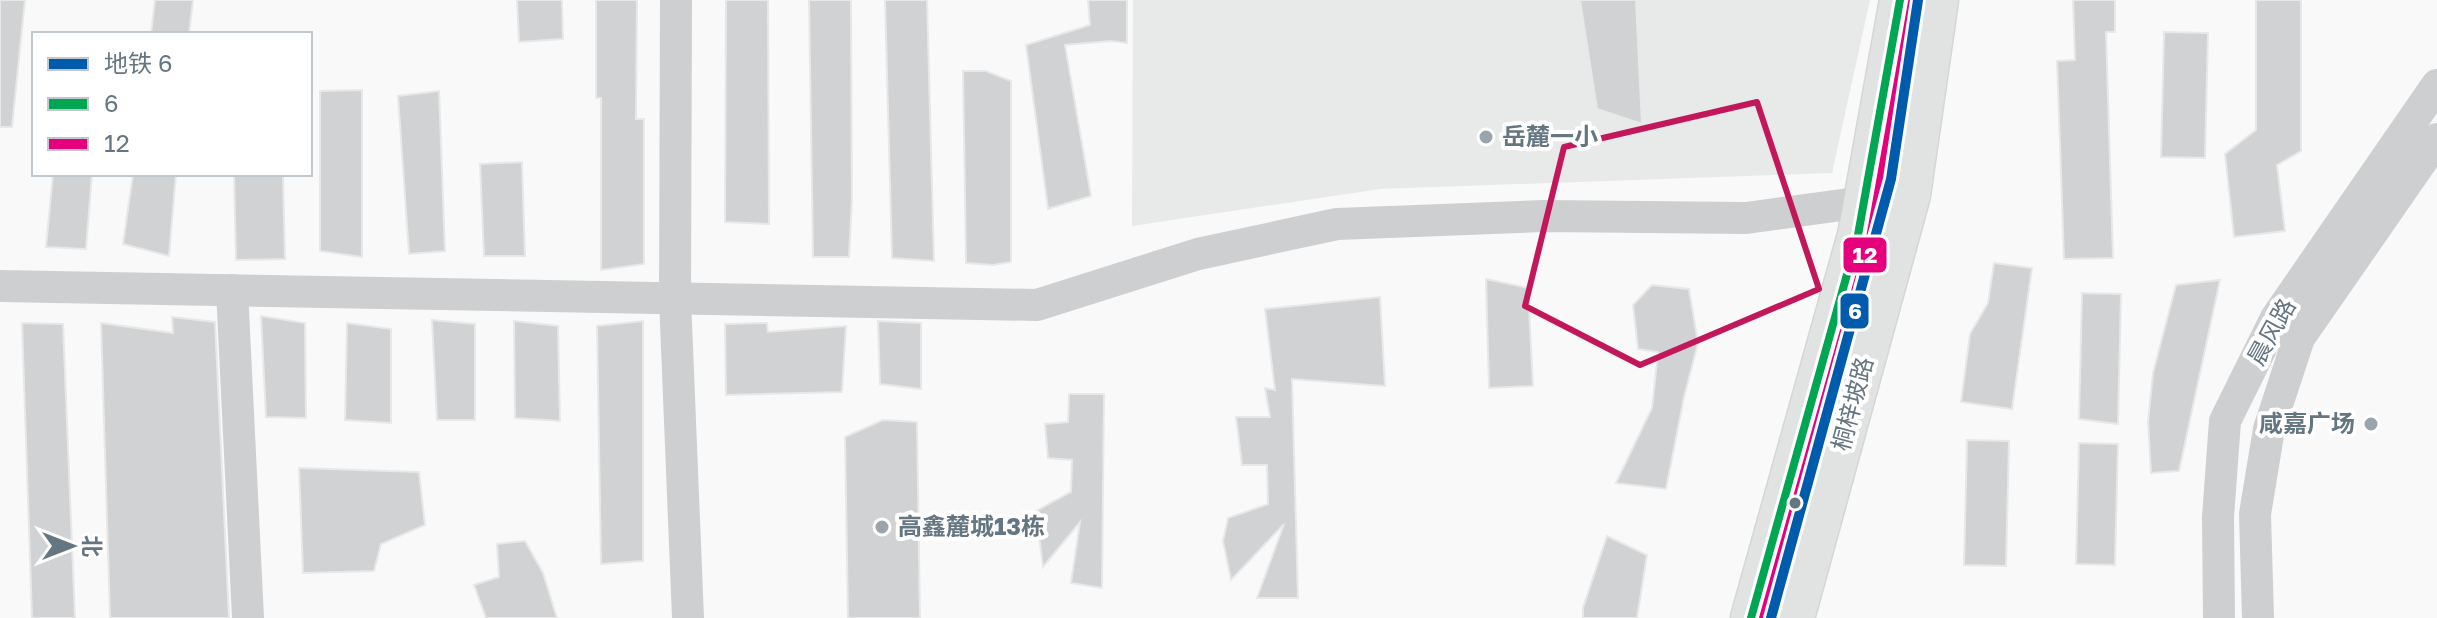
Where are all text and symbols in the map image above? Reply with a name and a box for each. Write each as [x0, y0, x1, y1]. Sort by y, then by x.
legend [32, 32, 312, 176]
text: 地铁 6 [104, 48, 173, 77]
text: 6 [104, 88, 119, 117]
place label: 岳麓一小 [1502, 121, 1598, 150]
text: 12 [104, 128, 130, 157]
marker: 岳麓一小 [1477, 128, 1495, 146]
line badge: 12 [1842, 236, 1888, 274]
text: 12 [1853, 241, 1877, 268]
line badge: 6 [1839, 292, 1870, 330]
street label: 晨风路 [2241, 293, 2301, 370]
text: 6 [1848, 297, 1862, 324]
street label: 桐梓坡路 [1825, 353, 1878, 454]
place label: 咸嘉广场 [2259, 408, 2355, 437]
marker: 咸嘉广场 [2362, 415, 2380, 433]
unlabelled marker [1787, 495, 1803, 511]
north arrow [32, 506, 112, 586]
place label: 高鑫麓城13栋 [898, 511, 1045, 540]
marker: 高鑫麓城13栋 [873, 518, 891, 536]
text: 北 [79, 535, 106, 557]

